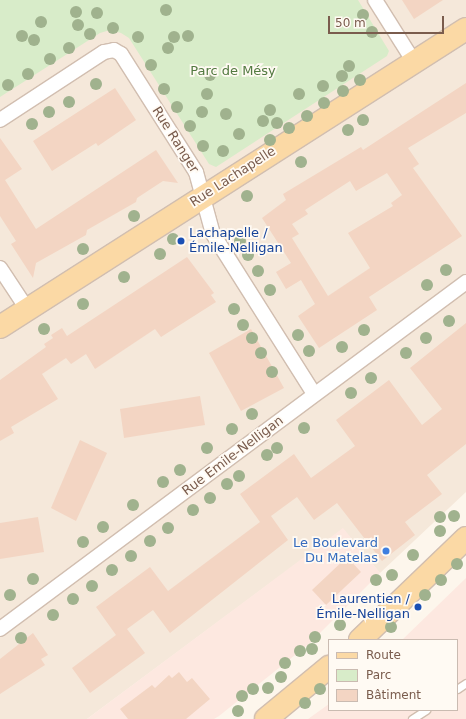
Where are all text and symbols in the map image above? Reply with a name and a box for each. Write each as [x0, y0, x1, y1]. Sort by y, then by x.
scale bar [330, 8, 446, 34]
text: 50 m [335, 16, 366, 30]
park label: Parc de Mésy [190, 63, 276, 79]
street label: Rue Ranger [148, 104, 202, 176]
street label: Rue Lachapelle [187, 144, 279, 210]
place label: Lachapelle / Émile-Nelligan [189, 226, 283, 257]
marker: Lachapelle / Émile-Nelligan [176, 236, 186, 246]
street label: Rue Emile-Nelligan [179, 413, 287, 499]
place label: Le Boulevard Du Matelas [293, 536, 378, 567]
marker: Le Boulevard Du Matelas [381, 546, 391, 556]
place label: Laurentien / Émile-Nelligan [316, 592, 410, 623]
marker: Laurentien / Émile-Nelligan [413, 602, 423, 612]
legend [328, 639, 458, 711]
text: Route [366, 648, 401, 662]
text: Parc [366, 668, 391, 682]
text: Bâtiment [366, 688, 421, 702]

